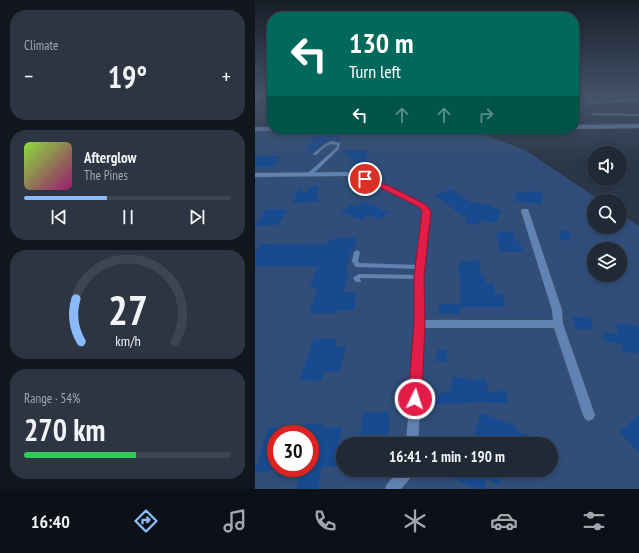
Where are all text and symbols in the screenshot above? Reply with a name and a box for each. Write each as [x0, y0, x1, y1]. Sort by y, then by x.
text: 130 m [349, 24, 413, 61]
icon: left [283, 28, 335, 80]
text: Climate [24, 37, 58, 54]
text: 19° [108, 57, 147, 96]
text: Turn left [349, 60, 401, 83]
text: − [24, 62, 33, 90]
text: + [222, 62, 231, 90]
icon: left [349, 104, 371, 126]
icon: ahead [391, 104, 413, 126]
icon: ahead [433, 104, 455, 126]
icon: right [475, 104, 497, 126]
map controls [587, 146, 627, 282]
button: sound [587, 146, 627, 186]
text: Afterglow [84, 148, 136, 167]
pin [348, 162, 382, 196]
text: The Pines [84, 167, 128, 184]
icon: arrive [354, 168, 376, 190]
button: search [587, 194, 627, 234]
icon: previous [48, 206, 70, 228]
icon: pause [117, 206, 139, 228]
icon: next [186, 206, 208, 228]
button: layers [587, 242, 627, 282]
text: 27 [108, 283, 147, 336]
text: km/h [115, 331, 140, 350]
position arrow [394, 378, 436, 420]
text: Range · 54% [24, 390, 80, 407]
text: 270 km [24, 410, 105, 449]
speed limit sign: 30 [267, 425, 319, 477]
text: 16:41 · 1 min · 190 m [389, 447, 505, 466]
icon: directions [132, 507, 160, 535]
icon: music [221, 507, 249, 535]
icon: phone [311, 507, 339, 535]
icon: climate [401, 507, 429, 535]
icon: car [490, 507, 518, 535]
icon: filters [580, 507, 608, 535]
text: 16:40 [31, 510, 70, 533]

